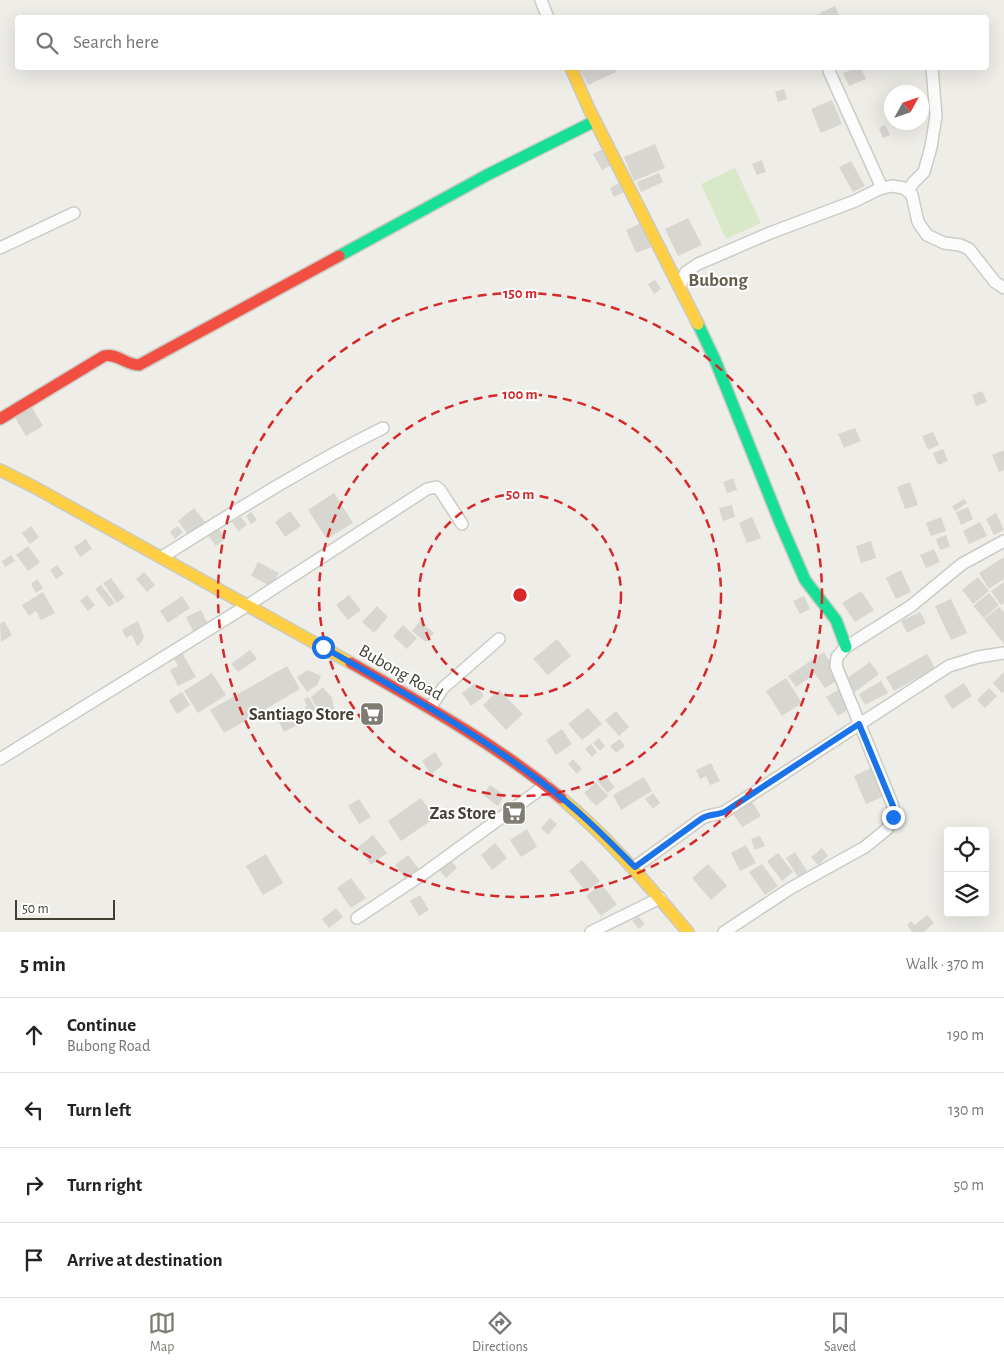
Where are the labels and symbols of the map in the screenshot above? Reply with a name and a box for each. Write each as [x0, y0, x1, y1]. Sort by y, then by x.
north arrow [884, 85, 929, 130]
district label: Bubong [688, 271, 748, 290]
text: 150 m [503, 286, 537, 301]
text: 100 m [502, 387, 538, 402]
text: 50 m [506, 487, 534, 502]
centre of rings [511, 586, 529, 604]
route start [312, 636, 335, 659]
street label: Bubong Road [355, 642, 446, 704]
supermarket icon: Santiago Store [359, 701, 385, 727]
place label: Santiago Store [249, 706, 354, 724]
supermarket icon: Zas Store [501, 800, 527, 826]
place label: Zas Store [429, 805, 496, 823]
route end [882, 806, 905, 829]
scale bar [15, 897, 115, 920]

